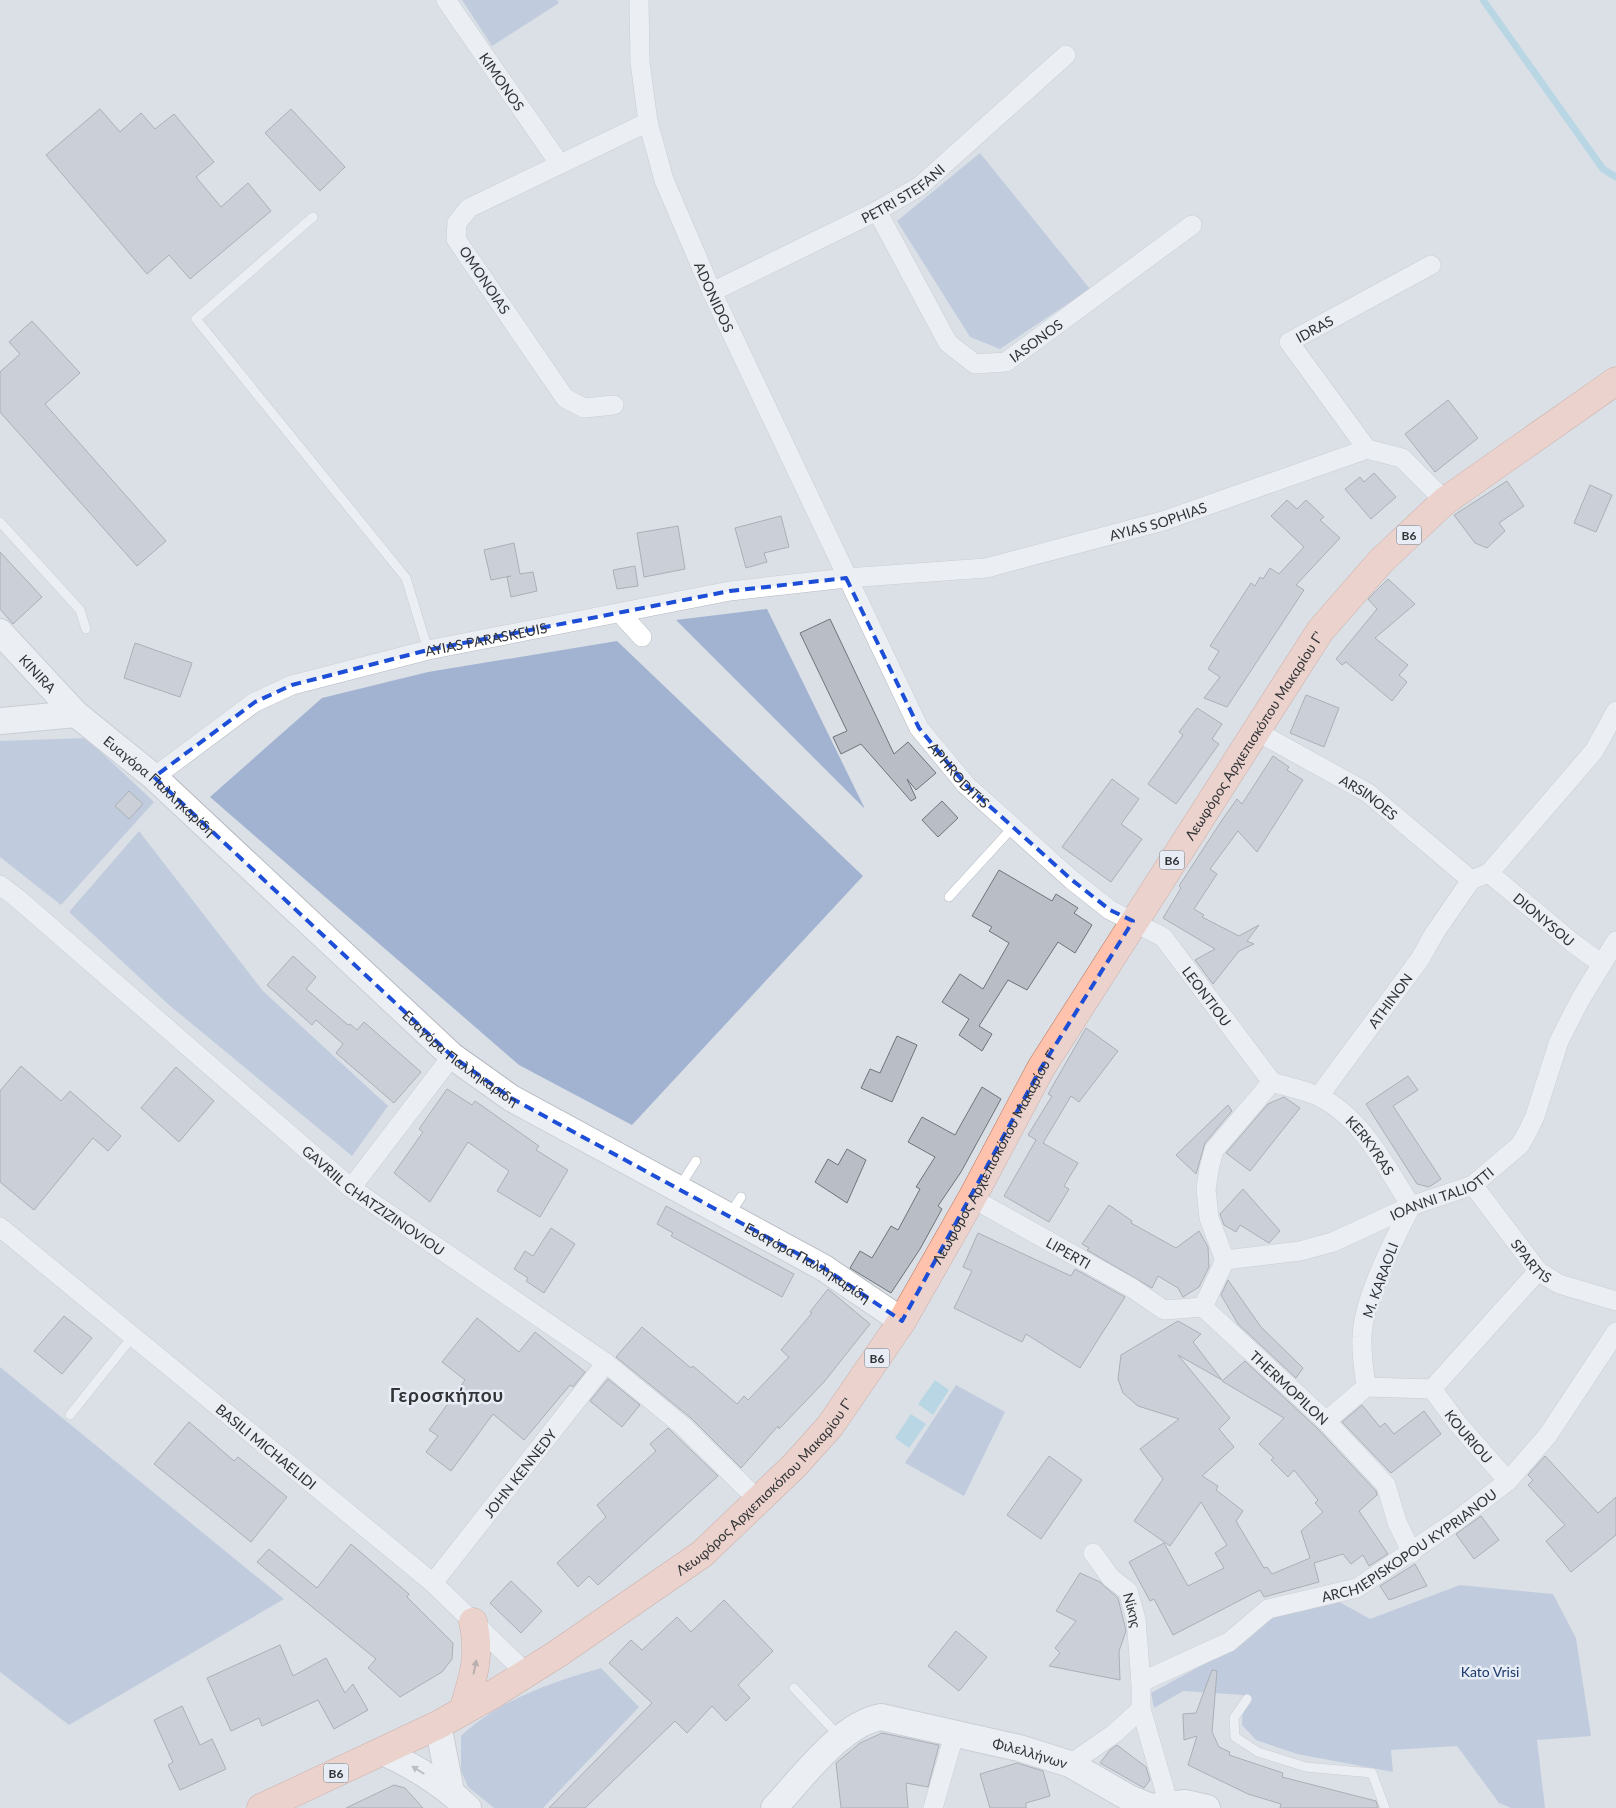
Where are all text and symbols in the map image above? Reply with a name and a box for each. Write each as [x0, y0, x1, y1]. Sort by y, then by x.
street label: KIMONOS [476, 49, 528, 114]
street label: PETRI STEFANI [858, 160, 948, 226]
street label: OMONOIAS [456, 243, 514, 317]
street label: ADONIDOS [691, 259, 738, 335]
street label: IDRAS [1292, 311, 1336, 345]
street label: IASONOS [1006, 315, 1066, 365]
street label: AYIAS SOPHIAS [1107, 498, 1209, 543]
road number: B6 [1396, 526, 1422, 544]
street label: AYIAS PARASKEUIS [423, 618, 549, 659]
street label: Λεωφόρος Αρχιεπισκόπου Μακαρίου Γ' [1180, 628, 1326, 843]
street label: KINIRA [16, 650, 60, 696]
street label: Ευαγόρα Παλληκαρίδη [101, 732, 219, 839]
street label: APHRODITIS [925, 738, 994, 811]
street label: ARSINOES [1337, 771, 1402, 823]
road number: B6 [1160, 850, 1184, 870]
street label: DIONYSOU [1510, 889, 1578, 949]
street label: LEONTIOU [1179, 963, 1235, 1029]
street label: ATHINON [1364, 969, 1415, 1031]
street label: Ευαγόρα Παλληκαρίδη [399, 1006, 521, 1109]
street label: Λεωφόρος Αρχιεπισκόπου Μακαρίου Γ' [928, 1044, 1060, 1267]
street label: KERKYRAS [1343, 1112, 1398, 1178]
street label: GAVRIIL CHATZIZINOVIOU [299, 1141, 448, 1258]
street label: IOANNI TALIOTTI [1387, 1163, 1497, 1223]
street label: Ευαγόρα Παλληκαρίδη [742, 1218, 874, 1306]
street label: LIPERTI [1044, 1233, 1094, 1272]
street label: SPARTIS [1508, 1235, 1555, 1286]
street label: M. KARAOLI [1359, 1240, 1401, 1320]
street label: THERMOPILON [1247, 1347, 1332, 1428]
road number: B6 [864, 1349, 890, 1368]
district label: Γεροσκήπου [390, 1383, 504, 1406]
street label: Λεωφόρος Αρχιεπισκόπου Μακαρίου Γ' [672, 1394, 856, 1578]
street label: BASILI MICHAELIDI [213, 1400, 320, 1492]
street label: KOURIOU [1442, 1406, 1496, 1466]
street label: JOHN KENNEDY [480, 1425, 560, 1521]
street label: ARCHIEPISKOPOU KYPRIANOU [1320, 1485, 1500, 1605]
street label: Νίκης [1120, 1590, 1145, 1629]
one-way arrow [472, 1658, 480, 1674]
park label: Kato Vrisi [1461, 1663, 1519, 1680]
street label: Φιλελλήνων [991, 1734, 1070, 1771]
road number: B6 [324, 1764, 348, 1782]
one-way arrow [411, 1766, 424, 1775]

